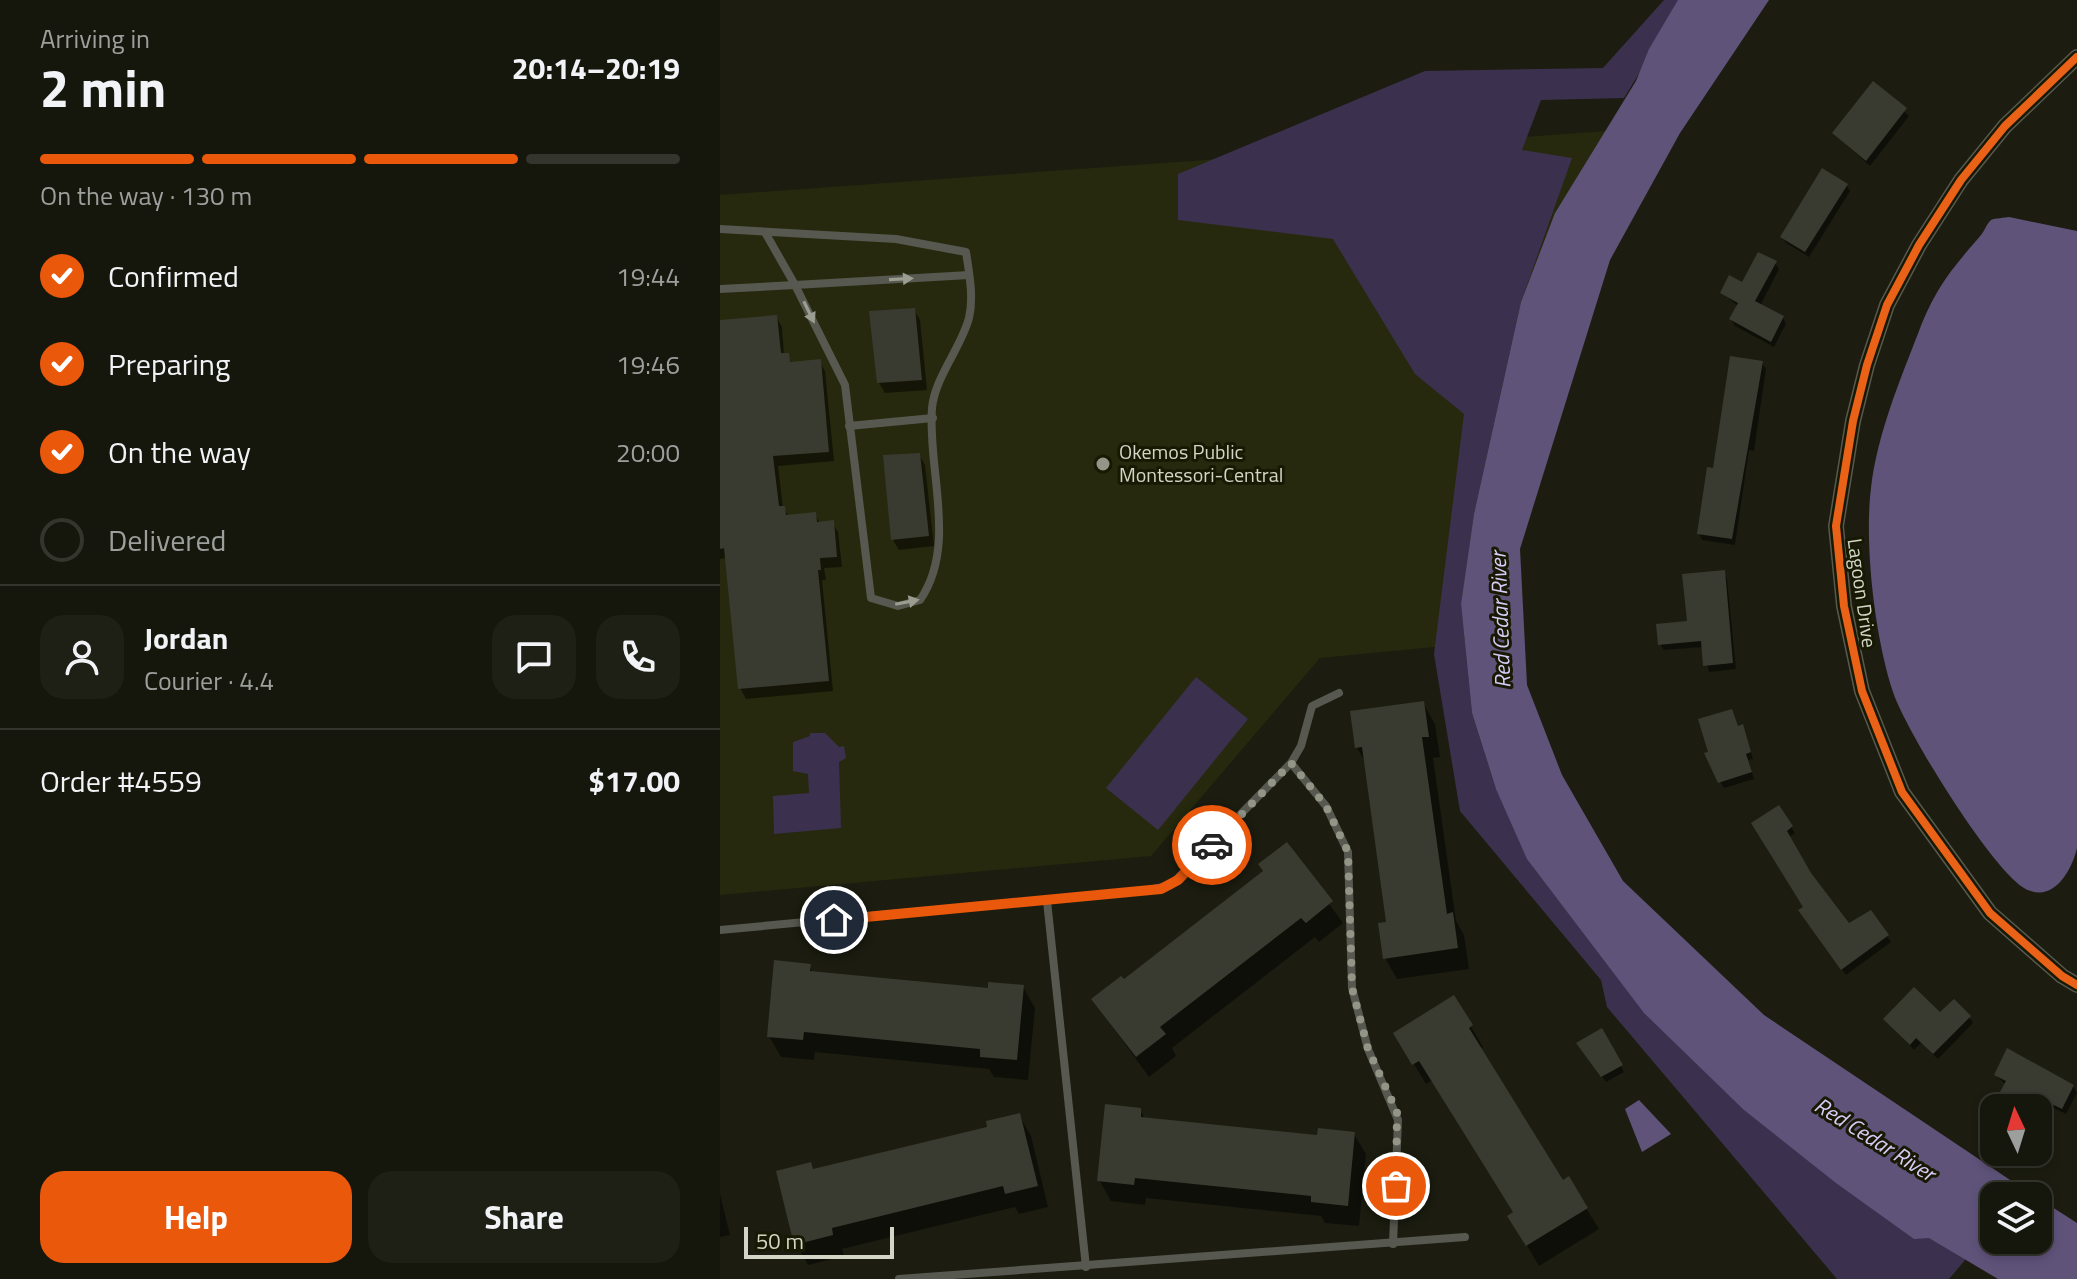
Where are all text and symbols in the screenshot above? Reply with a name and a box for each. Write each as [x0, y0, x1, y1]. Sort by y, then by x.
text: Arriving in [40, 19, 150, 58]
text: 20:14–20:19 [512, 45, 680, 91]
text: 2 min [40, 48, 166, 127]
text: On the way · 130 m [40, 176, 252, 215]
text: Confirmed [108, 253, 239, 299]
icon: check [40, 254, 84, 298]
text: 19:44 [616, 257, 680, 296]
one-way arrow [889, 272, 914, 285]
one-way arrow [802, 301, 816, 324]
text: Preparing [108, 341, 230, 387]
icon: check [40, 342, 84, 386]
text: 19:46 [616, 345, 680, 384]
text: On the way [108, 429, 251, 475]
icon: check [40, 430, 84, 474]
text: 20:00 [616, 433, 680, 472]
place label: Okemos Public Montessori-Central [1119, 436, 1283, 490]
marker: Okemos Public Montessori-Central [1094, 455, 1112, 473]
text: Delivered [108, 517, 226, 563]
street label: Lagoon Drive [1839, 536, 1885, 649]
water label: Red Cedar River [1481, 548, 1519, 689]
one-way arrow [894, 596, 919, 608]
button: person [40, 615, 124, 699]
text: Jordan [144, 615, 228, 661]
button: chat [492, 615, 576, 699]
button: phone [596, 615, 680, 699]
text: Courier · 4.4 [144, 661, 274, 700]
text: Order #4559 [40, 758, 202, 804]
text: $17.00 [588, 758, 680, 804]
courier [1172, 805, 1252, 885]
icon: car [1190, 823, 1234, 867]
pin [800, 886, 868, 954]
icon: home [812, 898, 856, 942]
water label: Red Cedar River [1808, 1088, 1945, 1191]
north arrow [1980, 1094, 2052, 1166]
map controls [1980, 1094, 2052, 1254]
pin [1362, 1152, 1430, 1220]
icon: bag [1374, 1164, 1418, 1208]
button: Help [40, 1171, 352, 1263]
button: Share [368, 1171, 680, 1263]
button: layers [1980, 1182, 2052, 1254]
scale bar [744, 1223, 894, 1259]
text: 50 m [756, 1224, 804, 1258]

